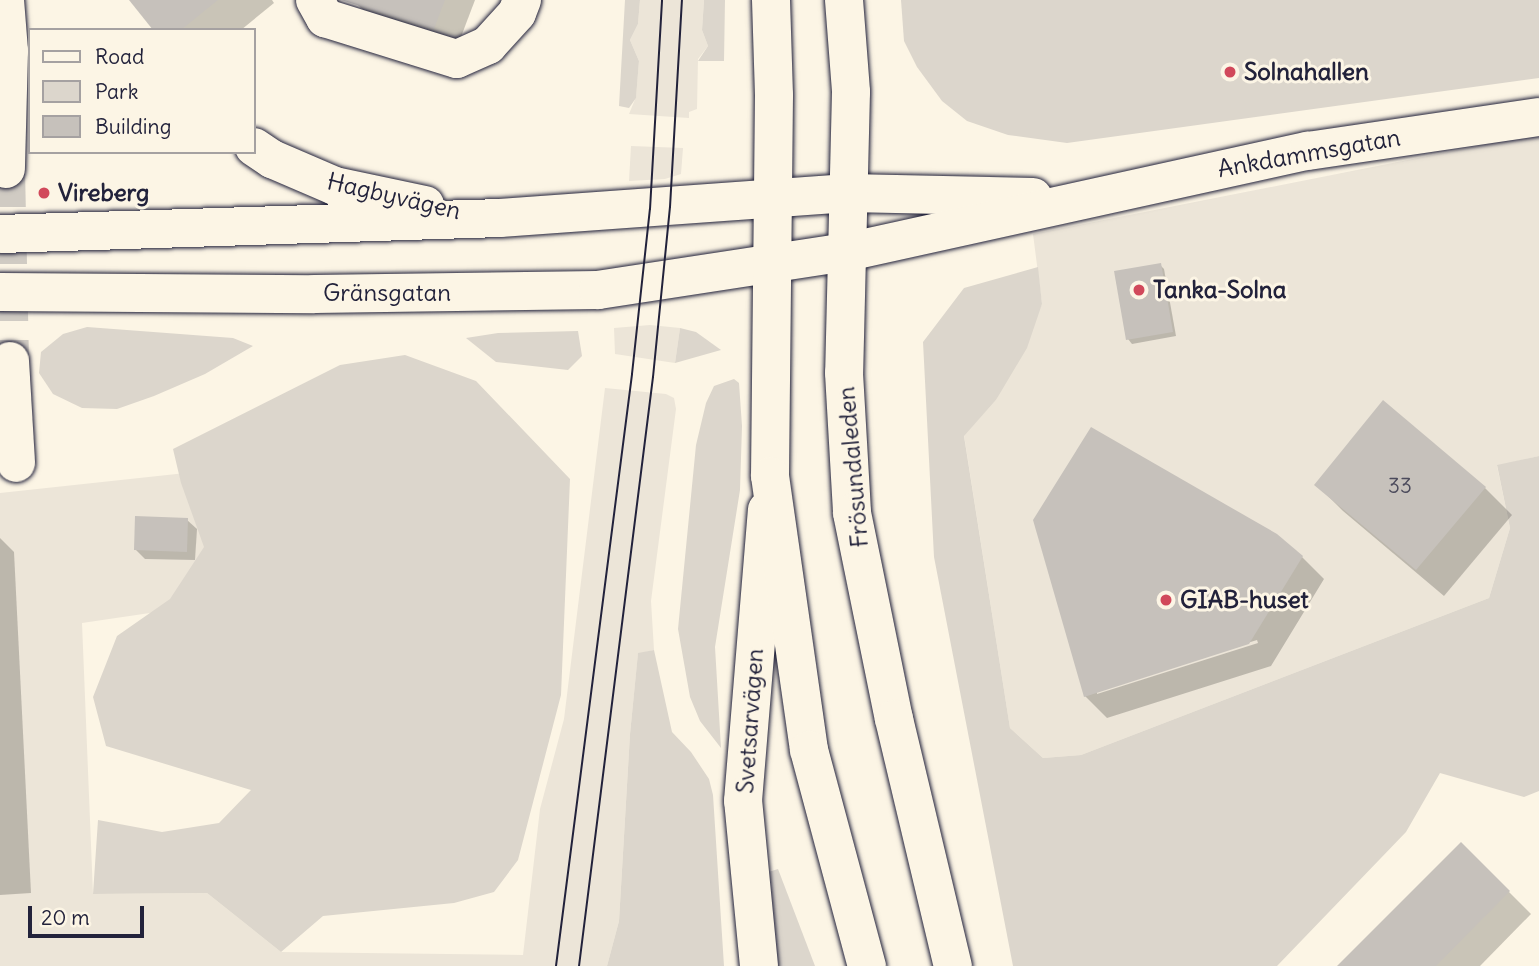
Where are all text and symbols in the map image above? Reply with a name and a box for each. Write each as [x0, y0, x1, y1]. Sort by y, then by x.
legend [28, 28, 256, 154]
text: Road [95, 43, 144, 70]
place label: Solnahallen [1244, 58, 1369, 86]
marker: Solnahallen [1222, 64, 1238, 80]
text: Park [95, 78, 138, 105]
text: Building [95, 113, 171, 140]
street label: Ankdammsgatan [1215, 123, 1403, 183]
street label: Hagbyvägen [324, 167, 464, 225]
place label: Vireberg [58, 179, 149, 207]
marker: Vireberg [36, 185, 52, 201]
place label: Tanka-Solna [1153, 276, 1286, 304]
street label: Gränsgatan [323, 279, 451, 307]
marker: Tanka-Solna [1131, 282, 1147, 298]
street label: Frösundaleden [832, 385, 874, 549]
house number: 33 [1388, 473, 1412, 499]
place label: GIAB-huset [1180, 586, 1309, 614]
marker: GIAB-huset [1158, 592, 1174, 608]
street label: Svetsarvägen [731, 647, 769, 795]
scale bar [32, 892, 147, 936]
text: 20 m [41, 904, 90, 931]

